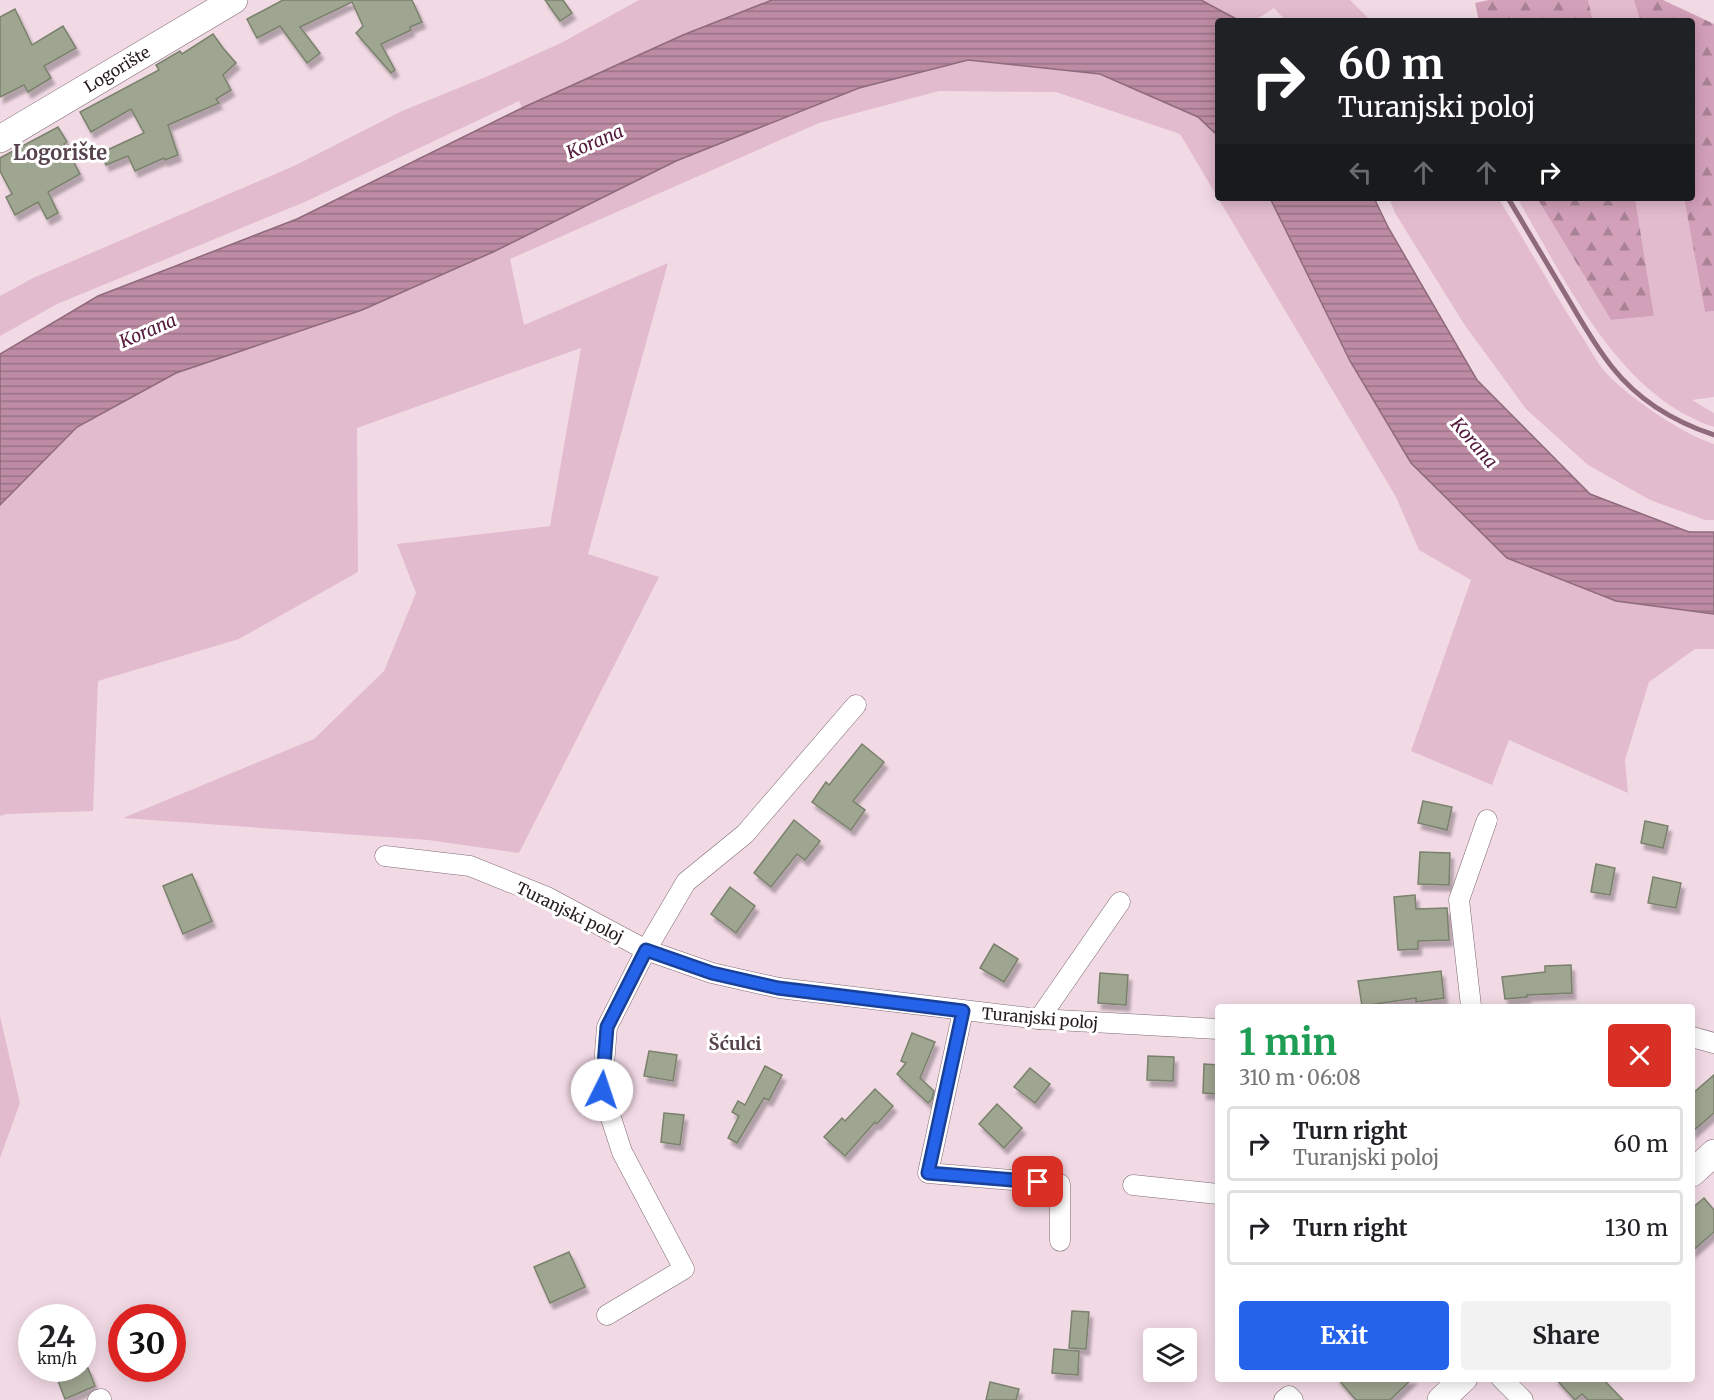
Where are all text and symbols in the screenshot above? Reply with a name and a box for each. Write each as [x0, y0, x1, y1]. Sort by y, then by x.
text: 60 m [1338, 38, 1444, 90]
street label: Logorište [81, 42, 153, 96]
icon: right [1239, 42, 1317, 120]
text: Turanjski poloj [1338, 90, 1536, 124]
water label: Korana [562, 119, 627, 164]
district label: Logorište [13, 140, 107, 165]
icon: left [1344, 156, 1377, 189]
icon: ahead [1407, 156, 1440, 189]
icon: ahead [1470, 156, 1503, 189]
icon: right [1533, 156, 1566, 189]
water label: Korana [115, 308, 180, 353]
water label: Korana [1445, 412, 1503, 473]
street label: Turanjski poloj [513, 877, 627, 947]
street label: Turanjski poloj [981, 1003, 1099, 1033]
text: 1 min [1239, 1020, 1337, 1065]
button: close [1608, 1024, 1671, 1087]
district label: Šćulci [708, 1032, 762, 1055]
position arrow [570, 1058, 634, 1122]
text: 310 m · 06:08 [1239, 1065, 1361, 1090]
text: Turn right [1293, 1117, 1407, 1145]
icon: right [1242, 1127, 1275, 1160]
text: 60 m [1614, 1130, 1668, 1158]
text: Turanjski poloj [1293, 1145, 1439, 1170]
pin [1012, 1156, 1063, 1207]
icon: arrive [1021, 1165, 1054, 1198]
icon: right [1242, 1211, 1275, 1244]
text: Turn right [1293, 1214, 1407, 1242]
text: 130 m [1605, 1214, 1668, 1242]
button: Exit [1239, 1301, 1449, 1370]
button: Share [1461, 1301, 1671, 1370]
speed limit sign: 30 [108, 1304, 186, 1382]
text: 24 [39, 1317, 75, 1355]
map controls [1143, 1328, 1197, 1382]
button: layers [1143, 1328, 1197, 1382]
text: km/h [37, 1349, 77, 1368]

